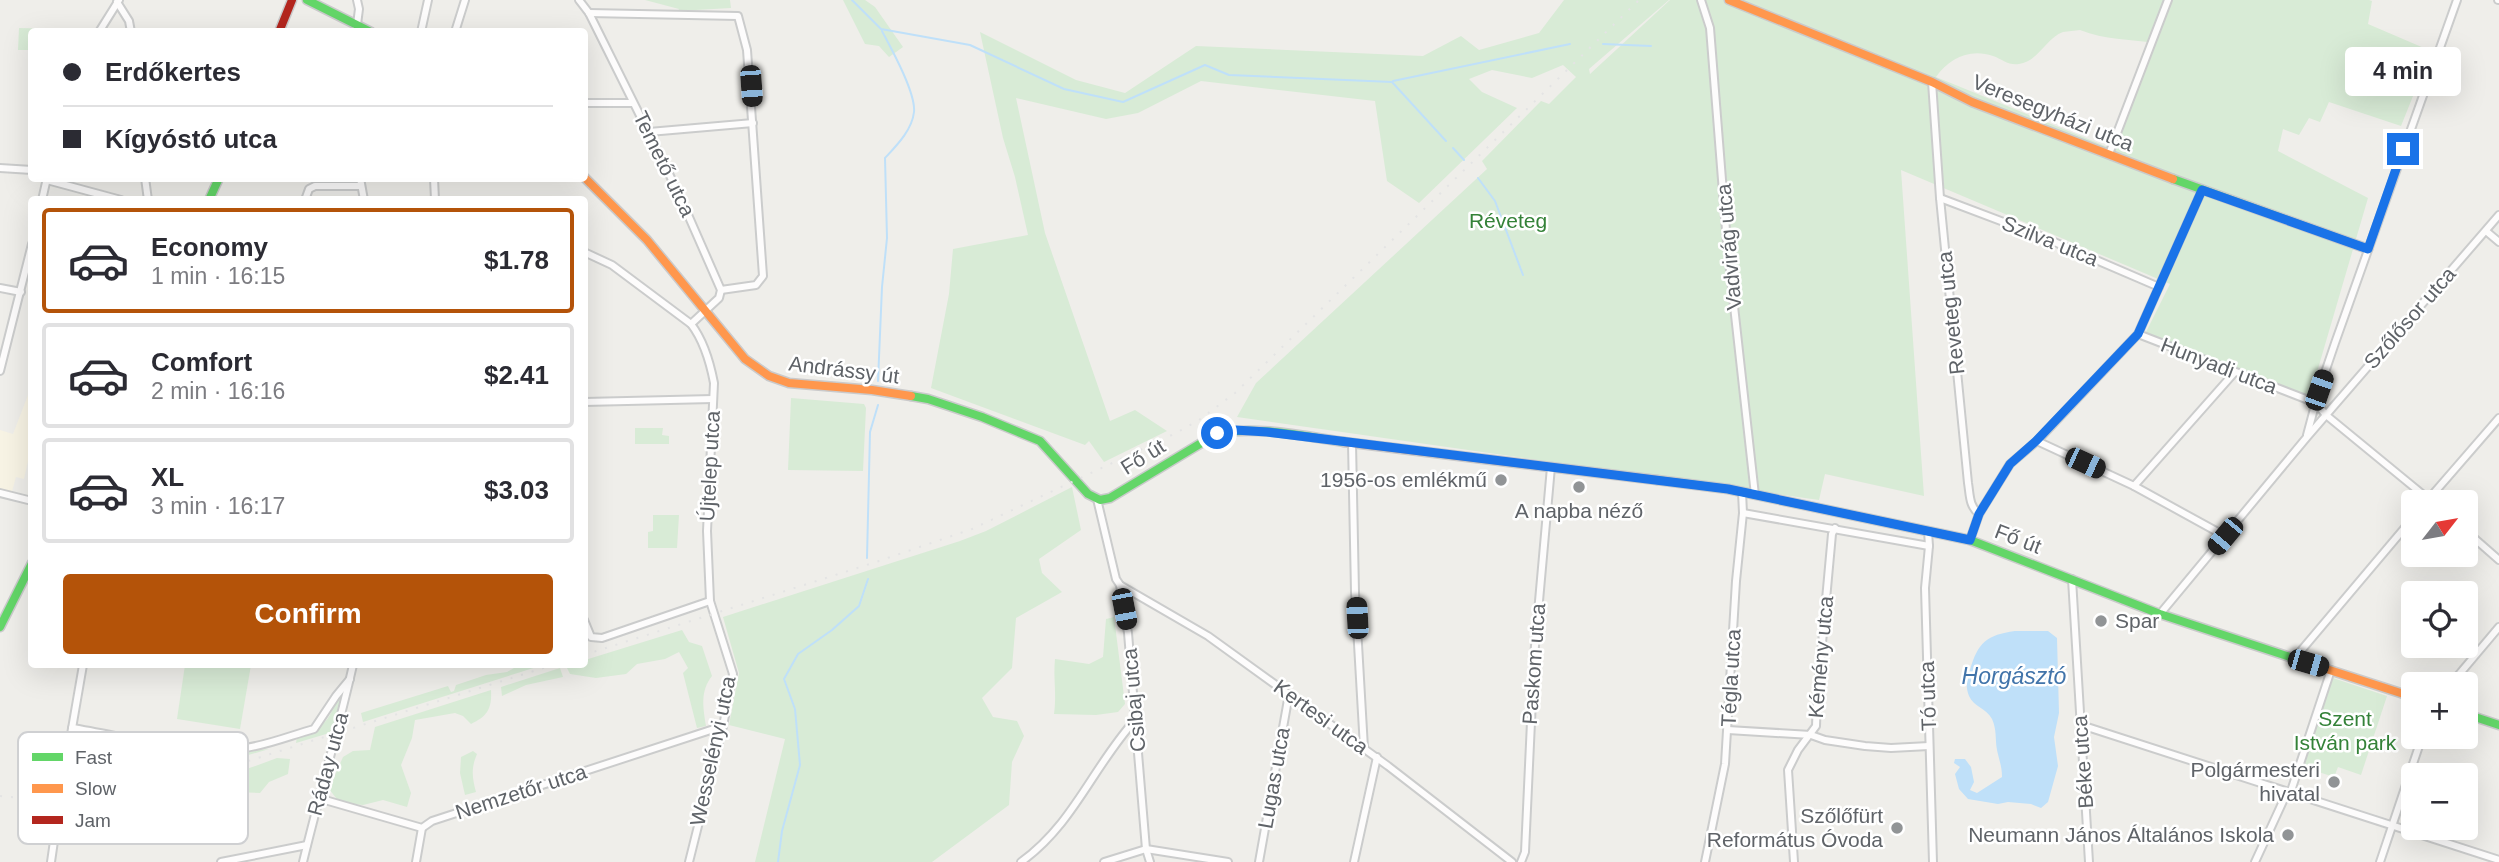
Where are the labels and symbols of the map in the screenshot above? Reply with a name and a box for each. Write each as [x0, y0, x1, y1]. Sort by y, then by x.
callout: 4 min [2345, 47, 2461, 96]
car [740, 64, 763, 108]
street label: Veresegyházi utca [1969, 70, 2137, 155]
street label: Temető utca [629, 107, 700, 221]
route end [2387, 133, 2419, 165]
street label: Vadvirág utca [1711, 183, 1745, 311]
park label: Réveteg [1469, 209, 1547, 232]
street label: Szilva utca [1999, 211, 2102, 270]
street label: Reveteg utca [1933, 250, 1968, 376]
street label: Szőlősor utca [2359, 262, 2460, 373]
street label: Hunyadi utca [2158, 333, 2281, 398]
street label: Andrássy út [788, 351, 901, 388]
car [2303, 367, 2336, 413]
street label: Újtelep utca [695, 410, 724, 522]
route start [1201, 417, 1233, 449]
street label: Fő út [1116, 434, 1169, 479]
car [2062, 445, 2109, 481]
place label: 1956-os emlékmű [1320, 468, 1487, 491]
marker: 1956-os emlékmű [1493, 472, 1509, 488]
marker: A napba néző [1571, 479, 1587, 495]
north arrow [2401, 490, 2478, 567]
place label: A napba néző [1515, 499, 1643, 522]
car [2204, 513, 2247, 559]
street label: Fő út [1992, 519, 2045, 558]
car [1110, 586, 1139, 632]
street label: Kémény utca [1804, 595, 1837, 719]
car [1346, 596, 1369, 640]
street label: Paskom utca [1518, 602, 1549, 725]
place label: Spar [2115, 609, 2159, 632]
marker: Spar [2093, 613, 2109, 629]
street label: Tégla utca [1716, 628, 1745, 728]
street label: Csibaj utca [1117, 647, 1149, 753]
car [2285, 647, 2332, 679]
street label: Tó utca [1915, 660, 1940, 731]
water label: Horgásztó [1962, 663, 2067, 689]
street label: Wesselényi utca [685, 674, 740, 828]
street label: Kertesi utca [1270, 675, 1373, 759]
park label: Szent István park [2294, 707, 2397, 754]
street label: Ráday utca [303, 709, 352, 818]
street label: Béke utca [2068, 714, 2097, 809]
street label: Lugas utca [1253, 725, 1294, 831]
legend [18, 732, 248, 844]
text: Fast [75, 747, 113, 768]
place label: Polgármesteri hivatal [2190, 758, 2320, 805]
street label: Nemzetőr utca [452, 759, 590, 824]
marker: Polgármesteri hivatal [2326, 774, 2342, 790]
text: Slow [75, 778, 116, 799]
place label: Szőlőfürt Református Óvoda [1707, 804, 1883, 851]
text: Jam [75, 810, 111, 831]
marker: Szőlőfürt Református Óvoda [1889, 820, 1905, 836]
place label: Neumann János Általános Iskola [1968, 823, 2274, 846]
marker: Neumann János Általános Iskola [2280, 827, 2296, 843]

